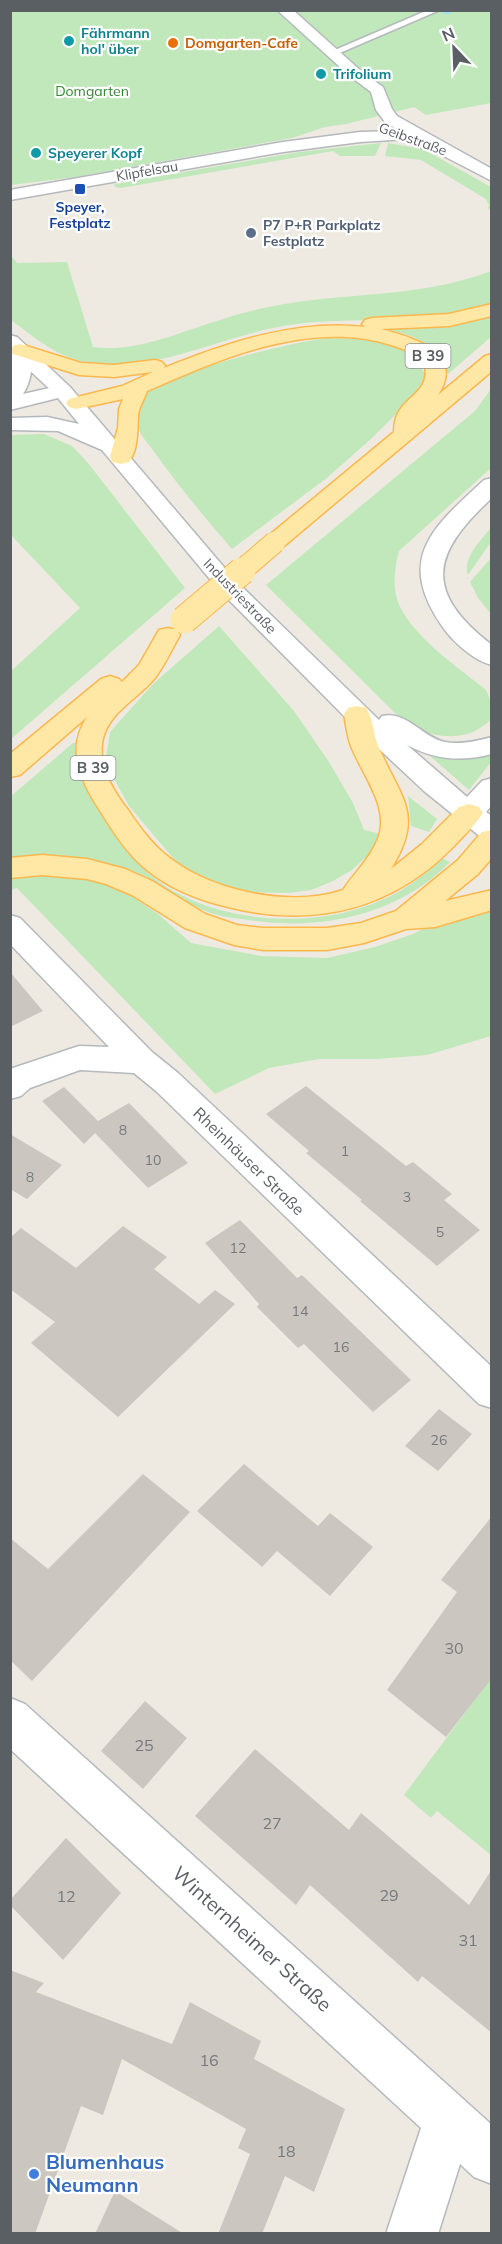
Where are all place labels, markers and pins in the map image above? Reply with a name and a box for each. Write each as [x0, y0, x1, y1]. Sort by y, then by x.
place label: Fährmann hol' über [81, 24, 150, 58]
marker: Fährmann hol' über [62, 34, 76, 48]
place label: Domgarten-Cafe [185, 34, 298, 52]
marker: Domgarten-Cafe [166, 36, 180, 50]
place label: Trifolium [333, 65, 391, 83]
marker: Trifolium [314, 67, 328, 81]
place label: Speyerer Kopf [48, 144, 143, 162]
marker: Speyerer Kopf [29, 146, 43, 160]
marker: Speyer, Festplatz [73, 182, 87, 196]
place label: Speyer, Festplatz [49, 198, 111, 232]
place label: P7 P+R Parkplatz Festplatz [263, 216, 381, 250]
marker: P7 P+R Parkplatz Festplatz [244, 226, 258, 240]
place label: Blumenhaus Neumann [46, 2149, 164, 2197]
marker: Blumenhaus Neumann [27, 2167, 41, 2181]

